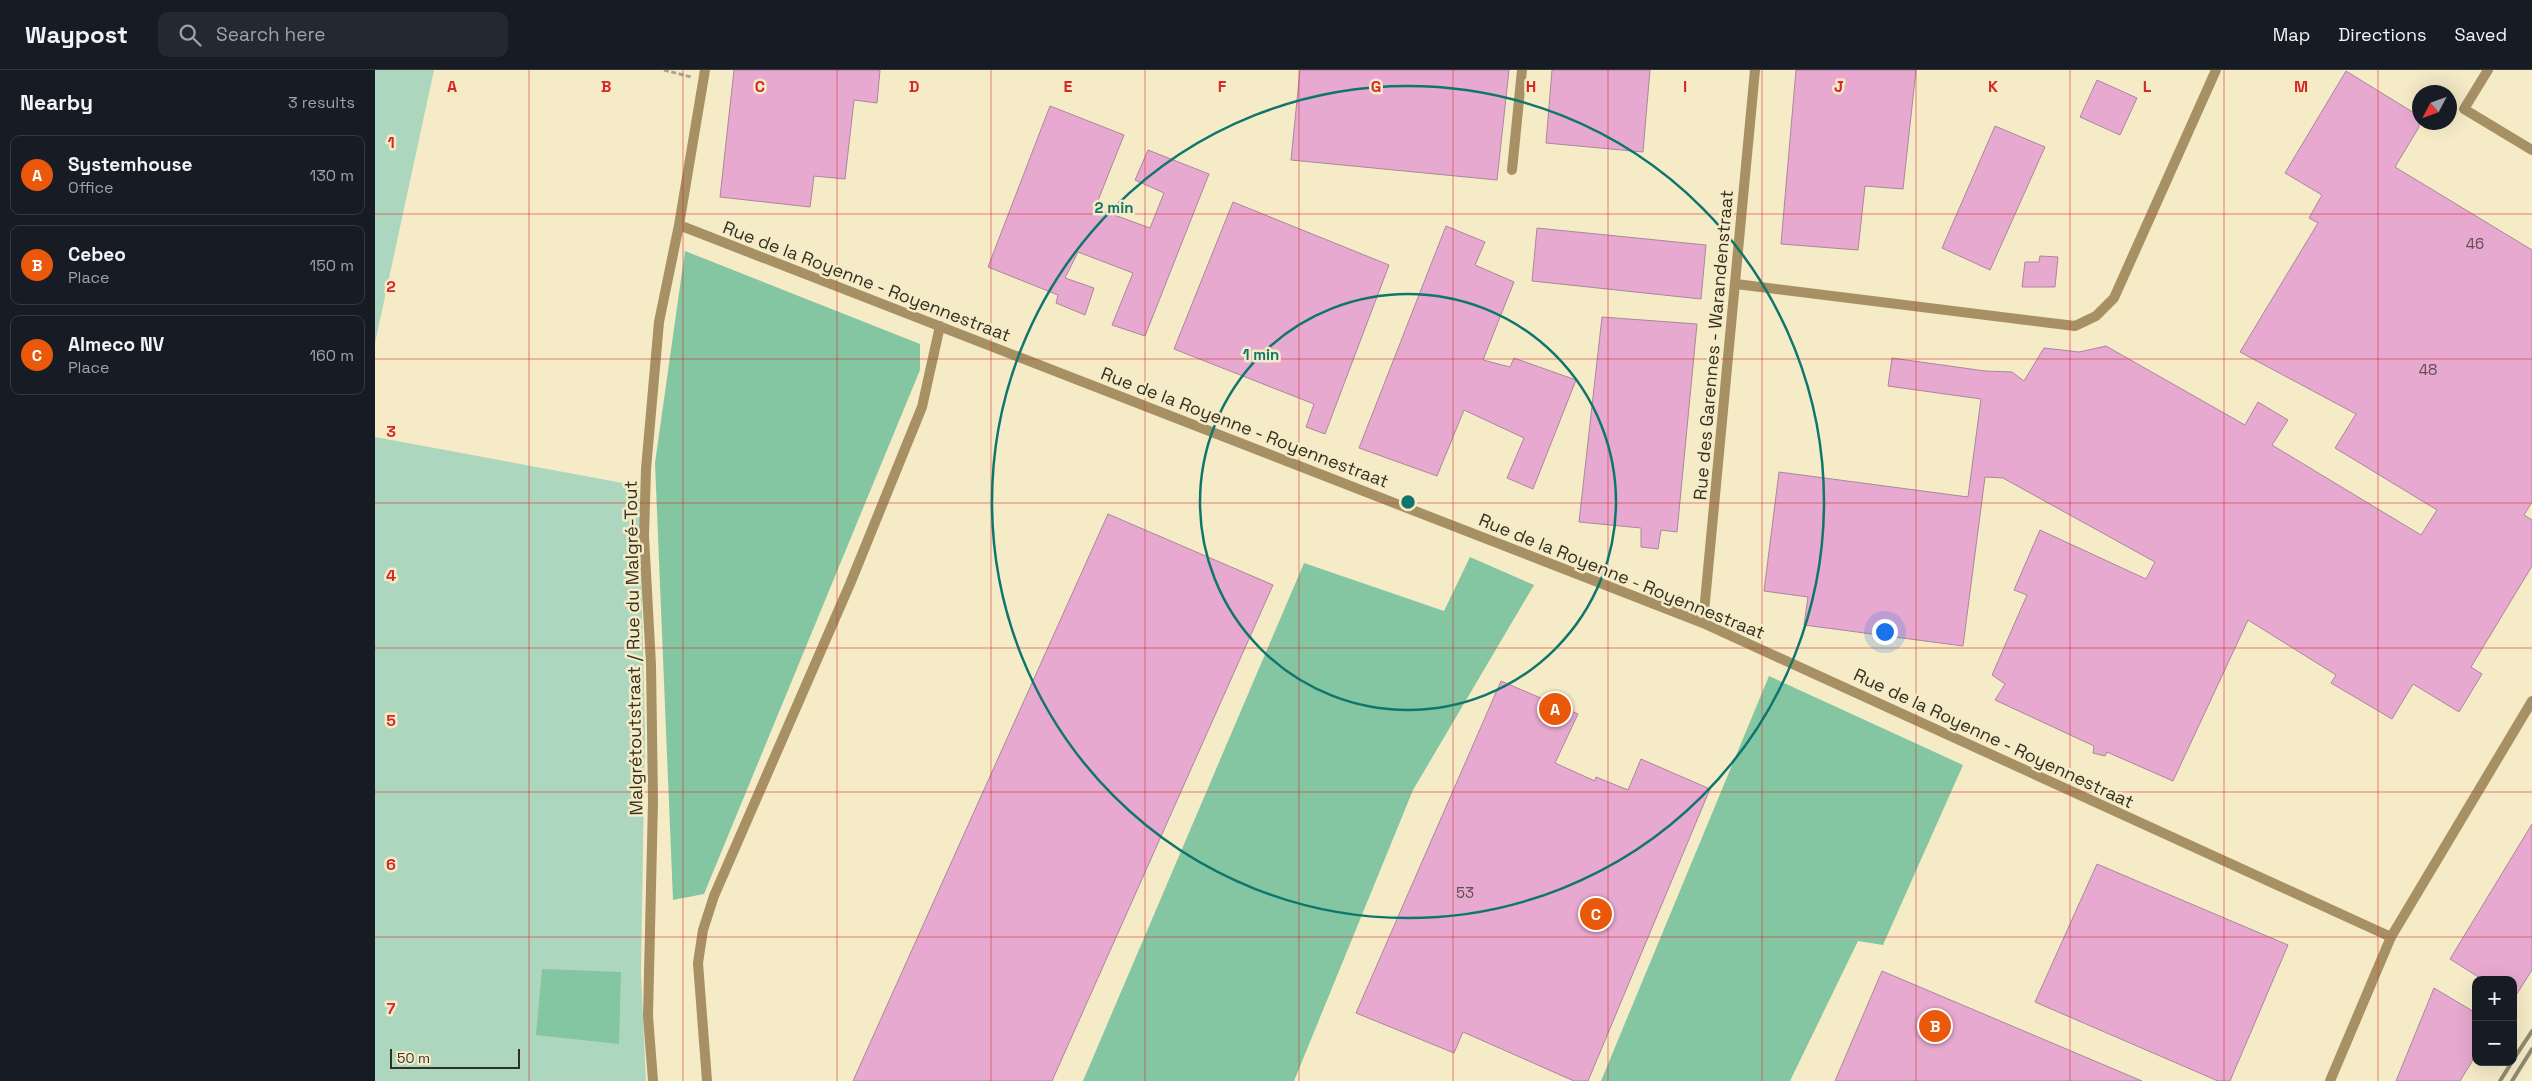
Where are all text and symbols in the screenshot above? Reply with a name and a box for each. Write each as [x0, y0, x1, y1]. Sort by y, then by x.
search box [158, 12, 508, 57]
text: Waypost [25, 19, 128, 50]
icon: search [176, 21, 204, 49]
text: Search here [216, 22, 326, 47]
text: Map [2273, 23, 2310, 46]
text: Directions [2338, 23, 2427, 46]
text: Saved [2455, 23, 2507, 46]
text: A [447, 76, 457, 97]
text: B [601, 76, 611, 97]
text: C [755, 76, 765, 97]
text: D [909, 76, 919, 97]
text: E [1064, 76, 1073, 97]
text: F [1218, 76, 1227, 97]
text: G [1371, 76, 1381, 97]
text: H [1526, 76, 1536, 97]
text: I [1683, 76, 1687, 97]
text: J [1834, 76, 1844, 97]
text: K [1988, 76, 1998, 97]
text: L [2143, 76, 2152, 97]
text: M [2294, 76, 2308, 97]
north arrow [2412, 85, 2457, 130]
text: Nearby [20, 89, 93, 116]
text: 3 results [288, 92, 355, 113]
text: 1 [387, 132, 395, 153]
text: Systemhouse [68, 152, 192, 177]
text: A [32, 165, 42, 186]
text: 130 m [310, 165, 354, 186]
text: Office [68, 177, 114, 198]
street label: Rue des Garennes - Warandenstraat [1688, 189, 1738, 501]
text: 2 min [1095, 198, 1133, 217]
street label: Rue de la Royenne - Royennestraat [720, 215, 1014, 347]
house number: 46 [2466, 234, 2484, 253]
text: Cebeo [68, 242, 126, 267]
text: B [32, 255, 42, 276]
text: 150 m [310, 255, 354, 276]
text: Place [68, 267, 110, 288]
text: 2 [386, 276, 396, 297]
text: Almeco NV [68, 332, 164, 357]
text: C [32, 345, 42, 366]
text: 160 m [309, 345, 354, 366]
text: 1 min [1243, 345, 1279, 364]
text: Place [68, 357, 110, 378]
house number: 48 [2419, 360, 2437, 379]
street label: Rue de la Royenne - Royennestraat [1098, 361, 1392, 493]
text: 3 [386, 421, 396, 442]
street label: Malgrétoutstraat / Rue du Malgré-Tout [619, 480, 647, 816]
centre of rings [1399, 493, 1417, 511]
street label: Rue de la Royenne - Royennestraat [1476, 508, 1768, 644]
text: 4 [386, 565, 396, 586]
your location [1872, 619, 1898, 645]
street label: Rue de la Royenne - Royennestraat [1850, 663, 2138, 813]
pin: A [1539, 690, 1571, 728]
text: 5 [386, 710, 396, 731]
text: 6 [386, 854, 396, 875]
house number: 53 [1456, 883, 1474, 902]
pin: C [1580, 895, 1612, 933]
map controls [2472, 976, 2517, 1066]
button: + [2472, 976, 2517, 1021]
text: 7 [387, 998, 396, 1019]
pin: B [1919, 1007, 1951, 1045]
button: − [2472, 1021, 2517, 1066]
scale bar [390, 1046, 520, 1069]
text: 50 m [397, 1049, 430, 1067]

